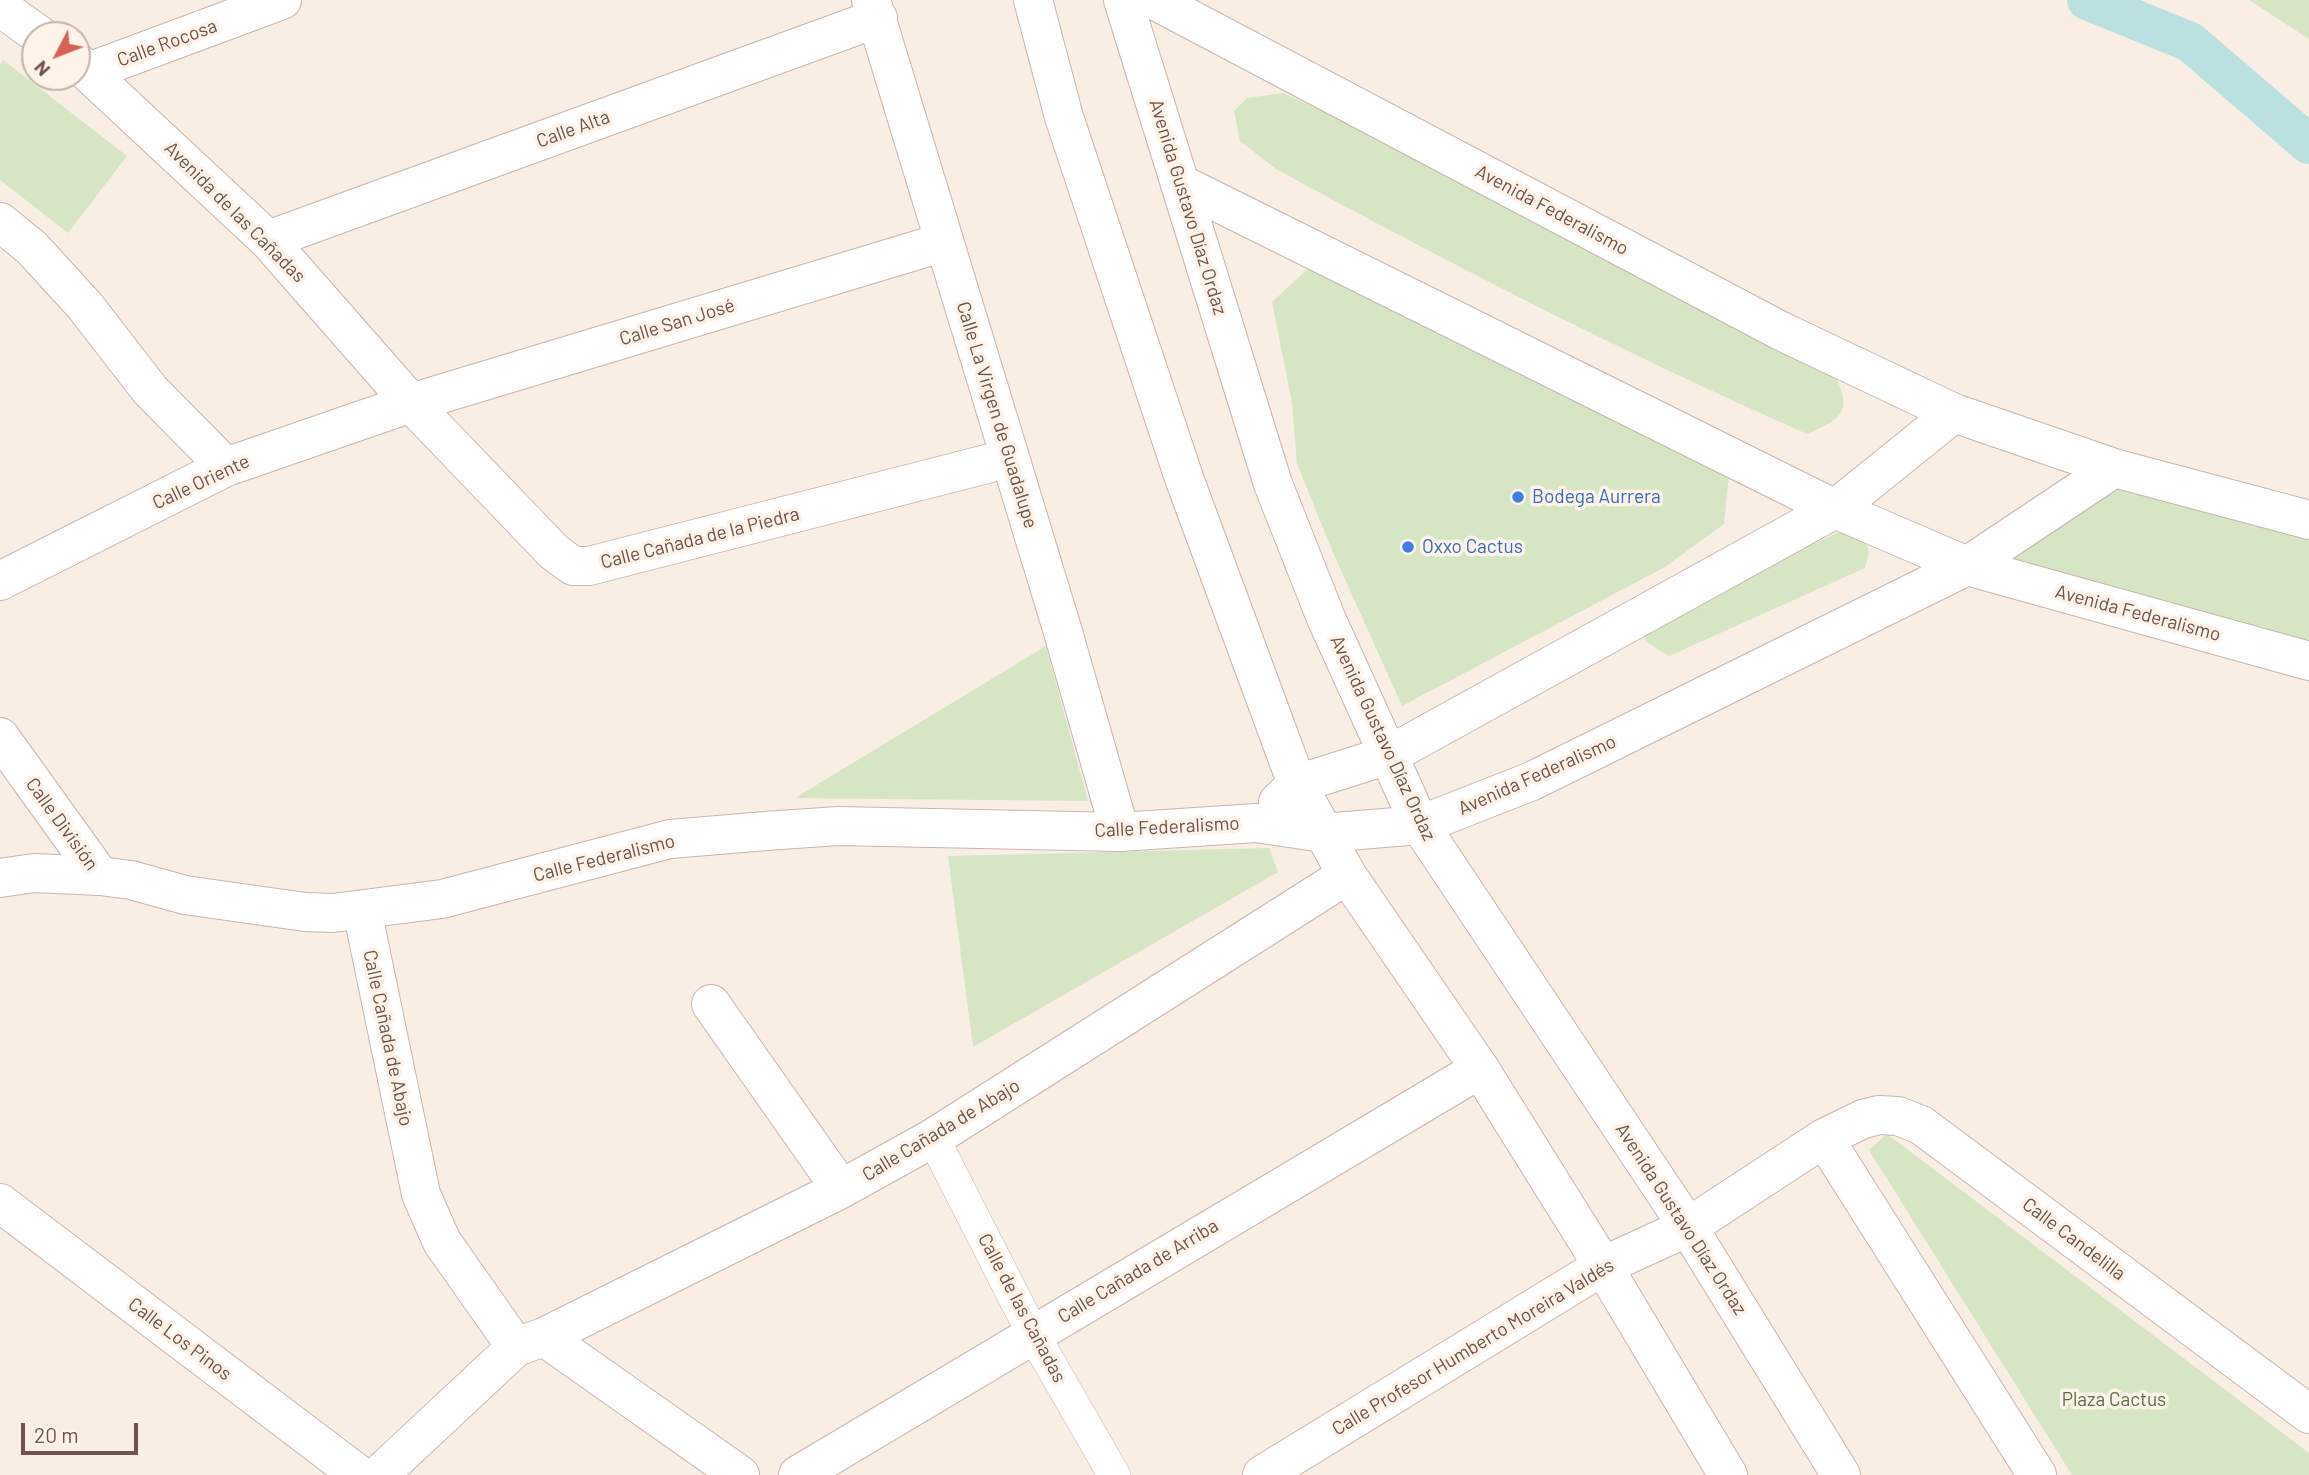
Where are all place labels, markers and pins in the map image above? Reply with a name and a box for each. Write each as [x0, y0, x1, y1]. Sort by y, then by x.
place label: Bodega Aurrera [1532, 486, 1661, 508]
marker: Bodega Aurrera [1510, 489, 1526, 505]
place label: Oxxo Cactus [1422, 536, 1523, 558]
marker: Oxxo Cactus [1400, 539, 1416, 555]

